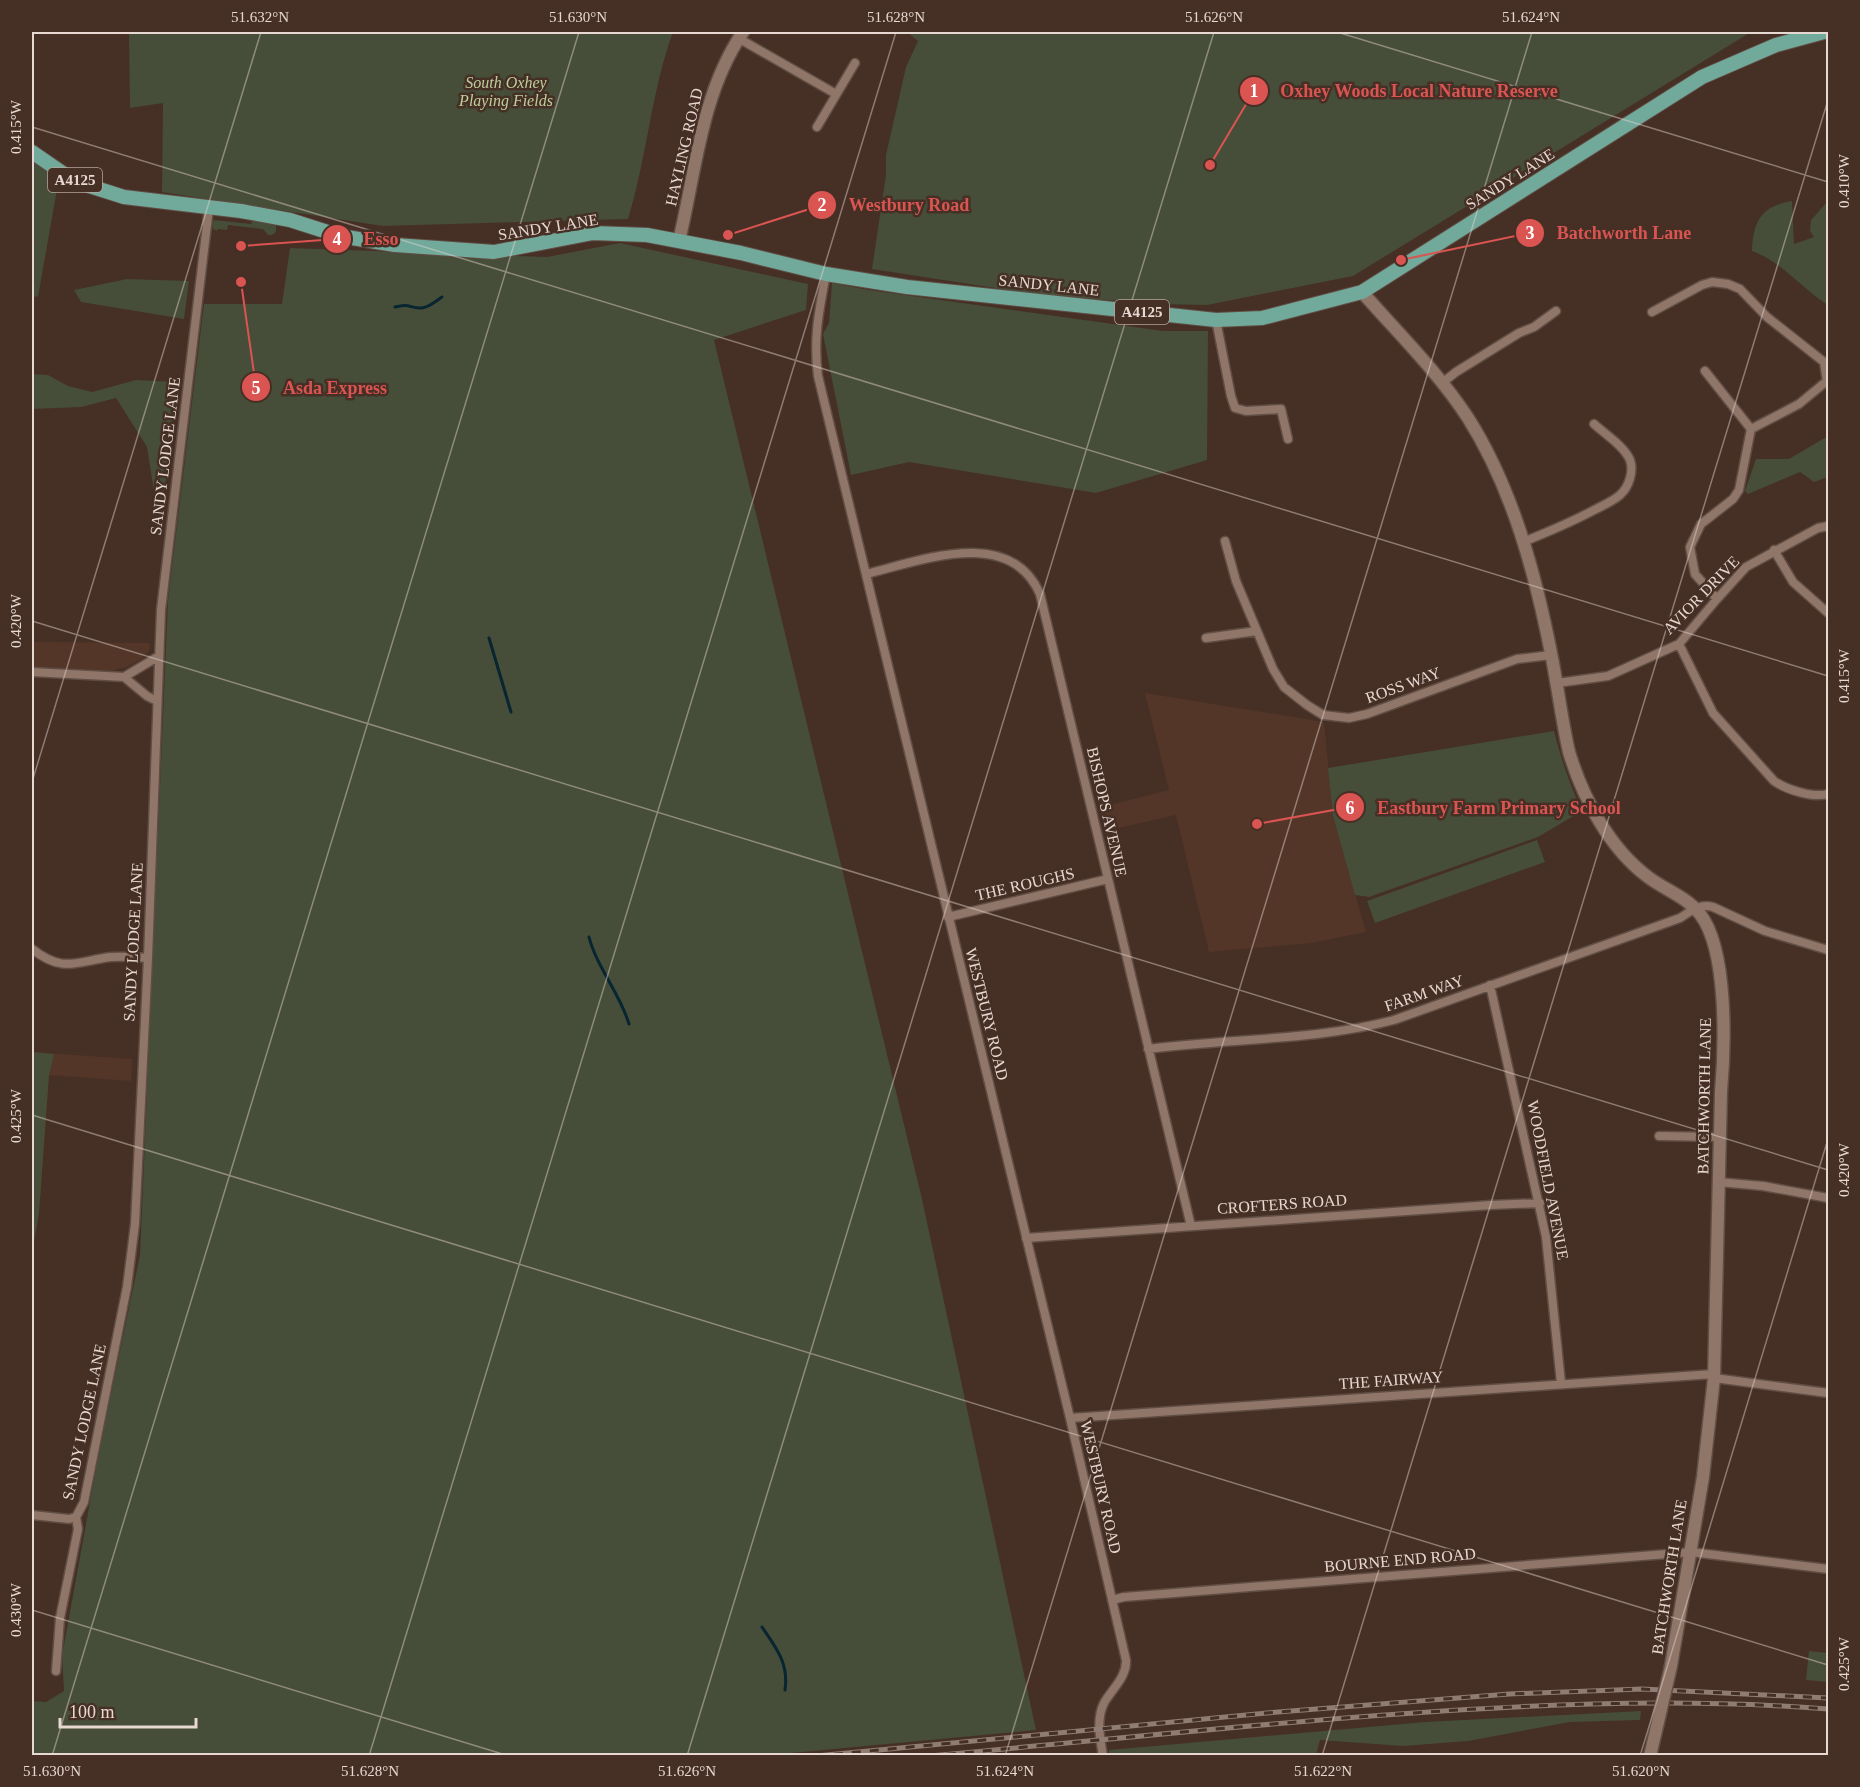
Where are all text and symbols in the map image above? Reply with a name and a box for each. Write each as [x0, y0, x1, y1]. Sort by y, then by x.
text: 51.632°N [231, 9, 289, 25]
text: 51.630°N [549, 9, 607, 25]
text: 51.628°N [867, 9, 925, 25]
text: 51.626°N [1185, 9, 1243, 25]
text: 51.624°N [1502, 9, 1560, 25]
callout: Oxhey Woods Local Nature Reserve [1239, 73, 1570, 109]
park label: South Oxhey Playing Fields [458, 74, 553, 110]
text: 1 [1250, 81, 1259, 101]
text: Oxhey Woods Local Nature Reserve [1280, 81, 1558, 101]
street label: HAYLING ROAD [662, 86, 706, 208]
text: 0.415°W [8, 99, 24, 154]
street label: SANDY LANE [1463, 145, 1557, 213]
text: 0.410°W [1836, 153, 1852, 208]
road number: A4125 [48, 168, 102, 192]
callout: Westbury Road [807, 187, 981, 223]
text: 2 [818, 195, 827, 215]
text: Westbury Road [849, 195, 969, 215]
street label: SANDY LANE [497, 211, 599, 243]
callout: Batchworth Lane [1515, 215, 1703, 251]
callout: Esso [322, 221, 411, 257]
text: 3 [1526, 223, 1535, 243]
text: Batchworth Lane [1557, 223, 1691, 243]
text: 4 [333, 229, 342, 249]
text: Esso [363, 229, 399, 249]
street label: SANDY LANE [998, 271, 1100, 299]
road number: A4125 [1115, 300, 1169, 324]
callout: Asda Express [241, 369, 400, 405]
street label: SANDY LODGE LANE [147, 376, 183, 536]
text: 5 [252, 378, 261, 398]
text: Asda Express [283, 378, 387, 398]
street label: AVIOR DRIVE [1660, 553, 1742, 637]
text: 0.420°W [8, 593, 24, 648]
text: 0.415°W [1836, 648, 1852, 703]
street label: ROSS WAY [1363, 663, 1443, 706]
street label: BISHOPS AVENUE [1084, 745, 1130, 879]
callout: Eastbury Farm Primary School [1335, 789, 1632, 825]
text: 6 [1346, 798, 1355, 818]
text: Eastbury Farm Primary School [1377, 798, 1621, 818]
street label: SANDY LODGE LANE [120, 862, 146, 1022]
street label: THE ROUGHS [974, 864, 1076, 904]
street label: WESTBURY ROAD [962, 946, 1012, 1082]
street label: FARM WAY [1382, 971, 1466, 1015]
street label: BATCHWORTH LANE [1694, 1017, 1714, 1175]
text: 0.425°W [8, 1088, 24, 1143]
street label: WOODFIELD AVENUE [1524, 1099, 1572, 1261]
text: 0.420°W [1836, 1142, 1852, 1197]
street label: CROFTERS ROAD [1216, 1191, 1348, 1217]
street label: SANDY LODGE LANE [59, 1342, 109, 1502]
street label: THE FAIRWAY [1338, 1368, 1444, 1392]
street label: WESTBURY ROAD [1077, 1419, 1125, 1555]
street label: BATCHWORTH LANE [1648, 1498, 1690, 1656]
street label: BOURNE END ROAD [1324, 1545, 1476, 1575]
text: 0.430°W [8, 1582, 24, 1637]
text: 0.425°W [1836, 1636, 1852, 1691]
scale bar [60, 1691, 196, 1729]
text: 100 m [69, 1702, 115, 1722]
text: 51.630°N [23, 1763, 81, 1779]
text: 51.628°N [341, 1763, 399, 1779]
text: 51.626°N [658, 1763, 716, 1779]
text: 51.624°N [976, 1763, 1034, 1779]
text: 51.622°N [1294, 1763, 1352, 1779]
text: 51.620°N [1612, 1763, 1670, 1779]

